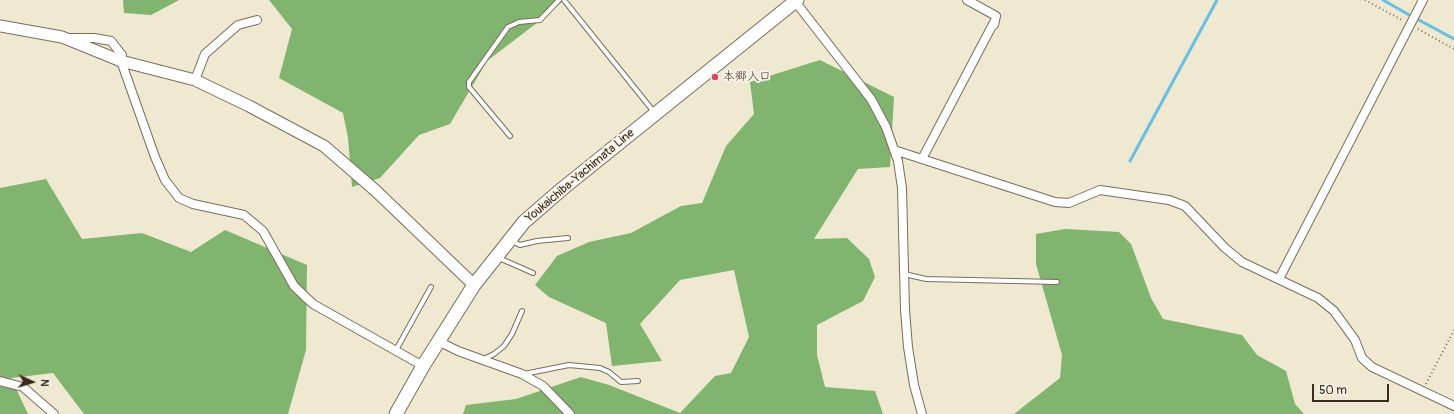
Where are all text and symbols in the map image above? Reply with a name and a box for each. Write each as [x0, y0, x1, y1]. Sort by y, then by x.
place label: 本郷入口 [723, 70, 771, 84]
marker: 本郷入口 [710, 72, 720, 82]
street label: Youkaichiba-Yachimata Line [523, 126, 637, 226]
north arrow [12, 362, 52, 402]
scale bar [1314, 376, 1391, 402]
text: N [38, 379, 51, 387]
text: 50 m [1319, 383, 1347, 398]

